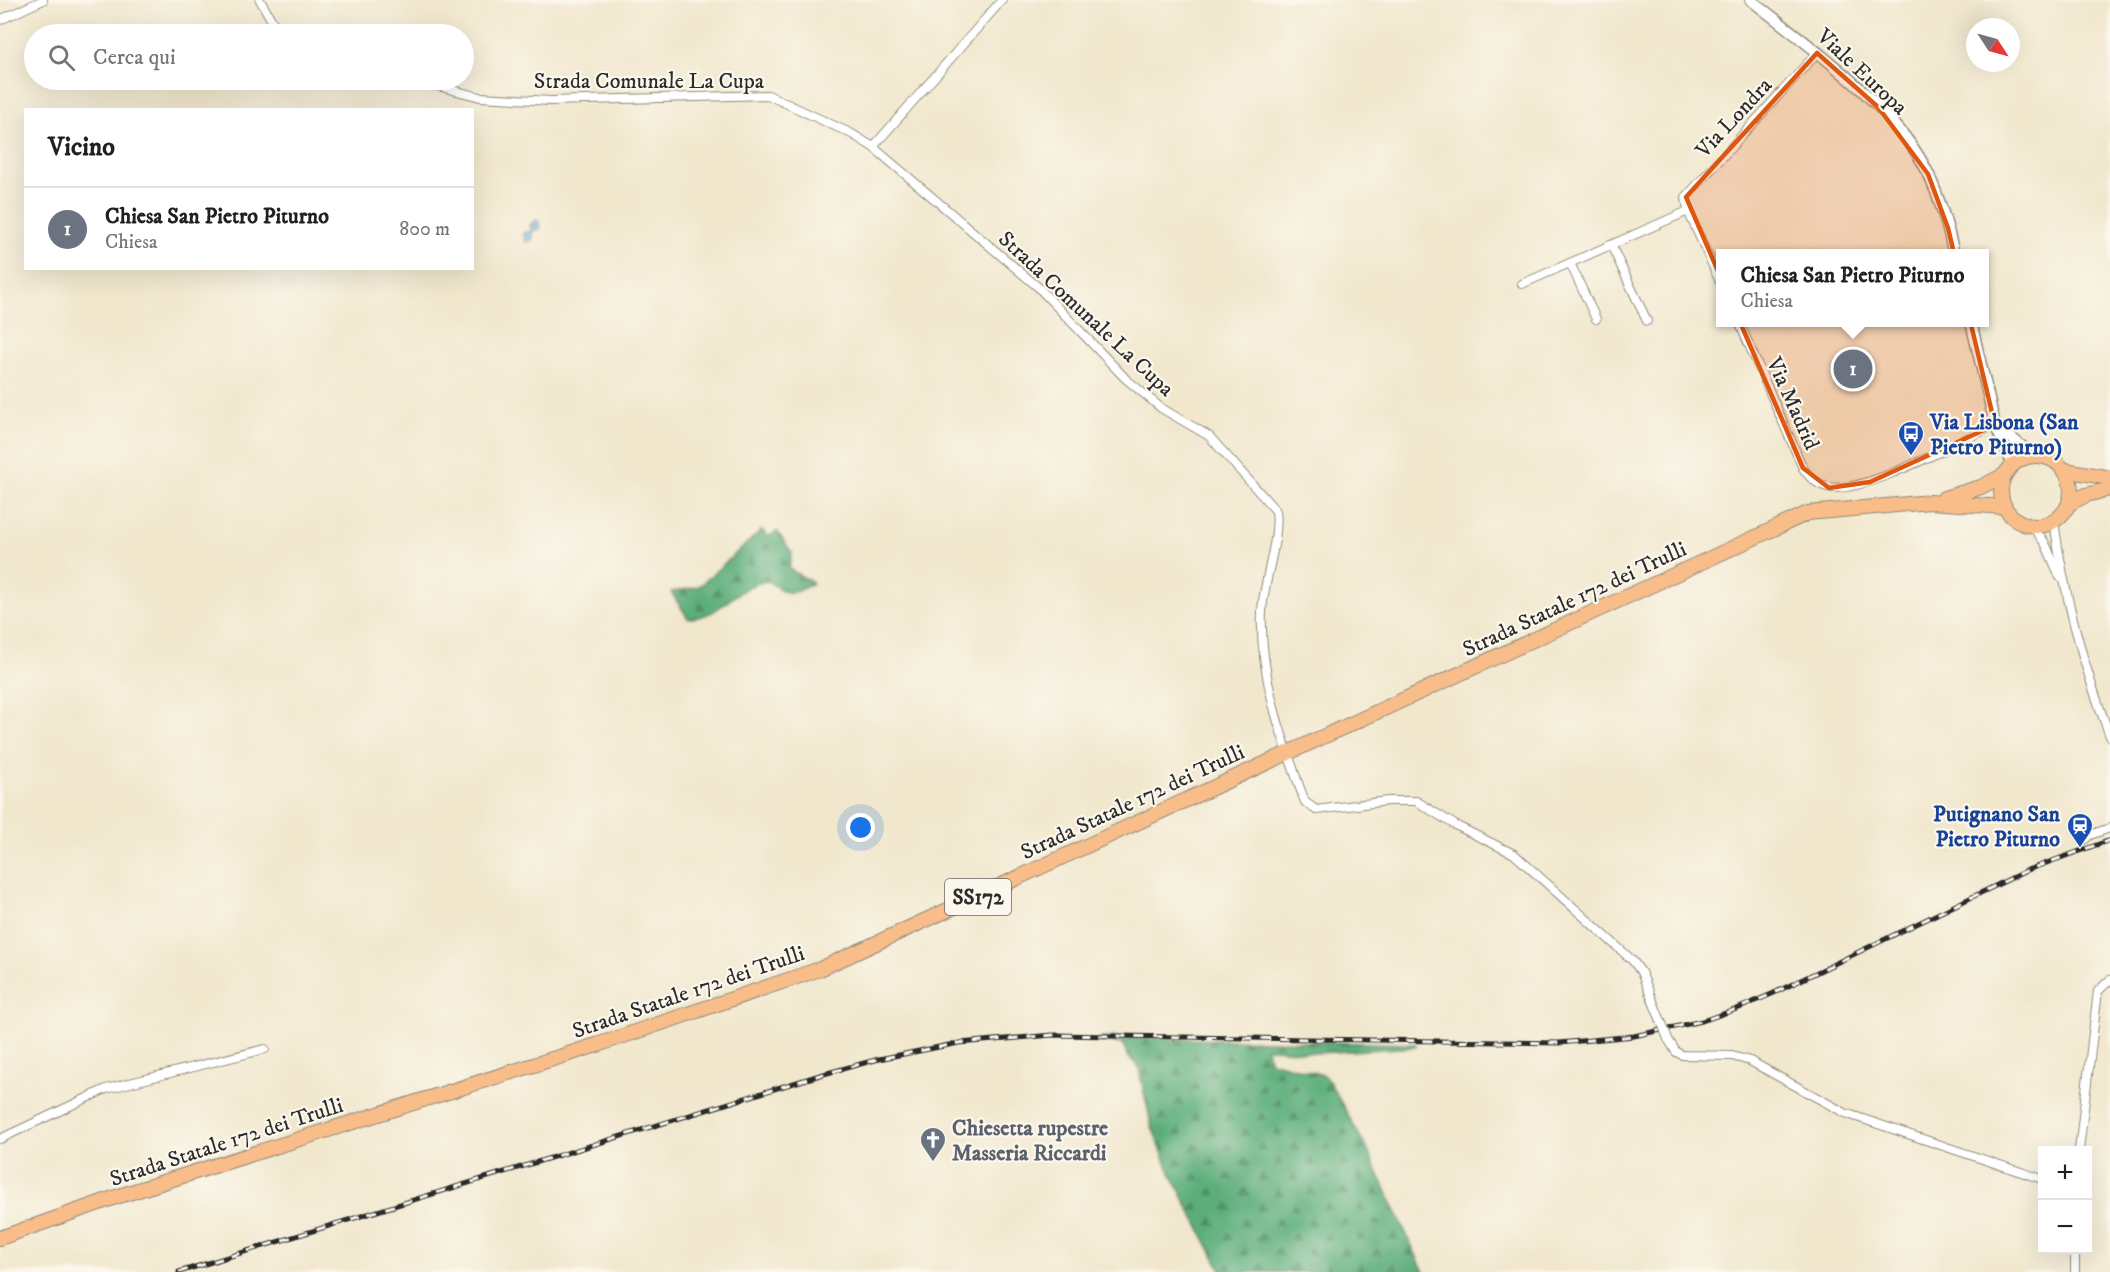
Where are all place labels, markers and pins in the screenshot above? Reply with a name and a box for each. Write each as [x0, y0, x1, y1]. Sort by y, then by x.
pin: 1 [1834, 346, 1872, 392]
place label: Via Lisbona (San Pietro Piturno) [1929, 409, 2079, 461]
bus stop icon: Via Lisbona (San Pietro Piturno) [1896, 419, 1926, 457]
place label: Putignano San Pietro Piturno [1933, 801, 2060, 853]
station icon: Putignano San Pietro Piturno [2065, 811, 2095, 849]
place label: Chiesetta rupestre Masseria Riccardi [952, 1115, 1108, 1167]
church icon: Chiesetta rupestre Masseria Riccardi [918, 1125, 948, 1163]

